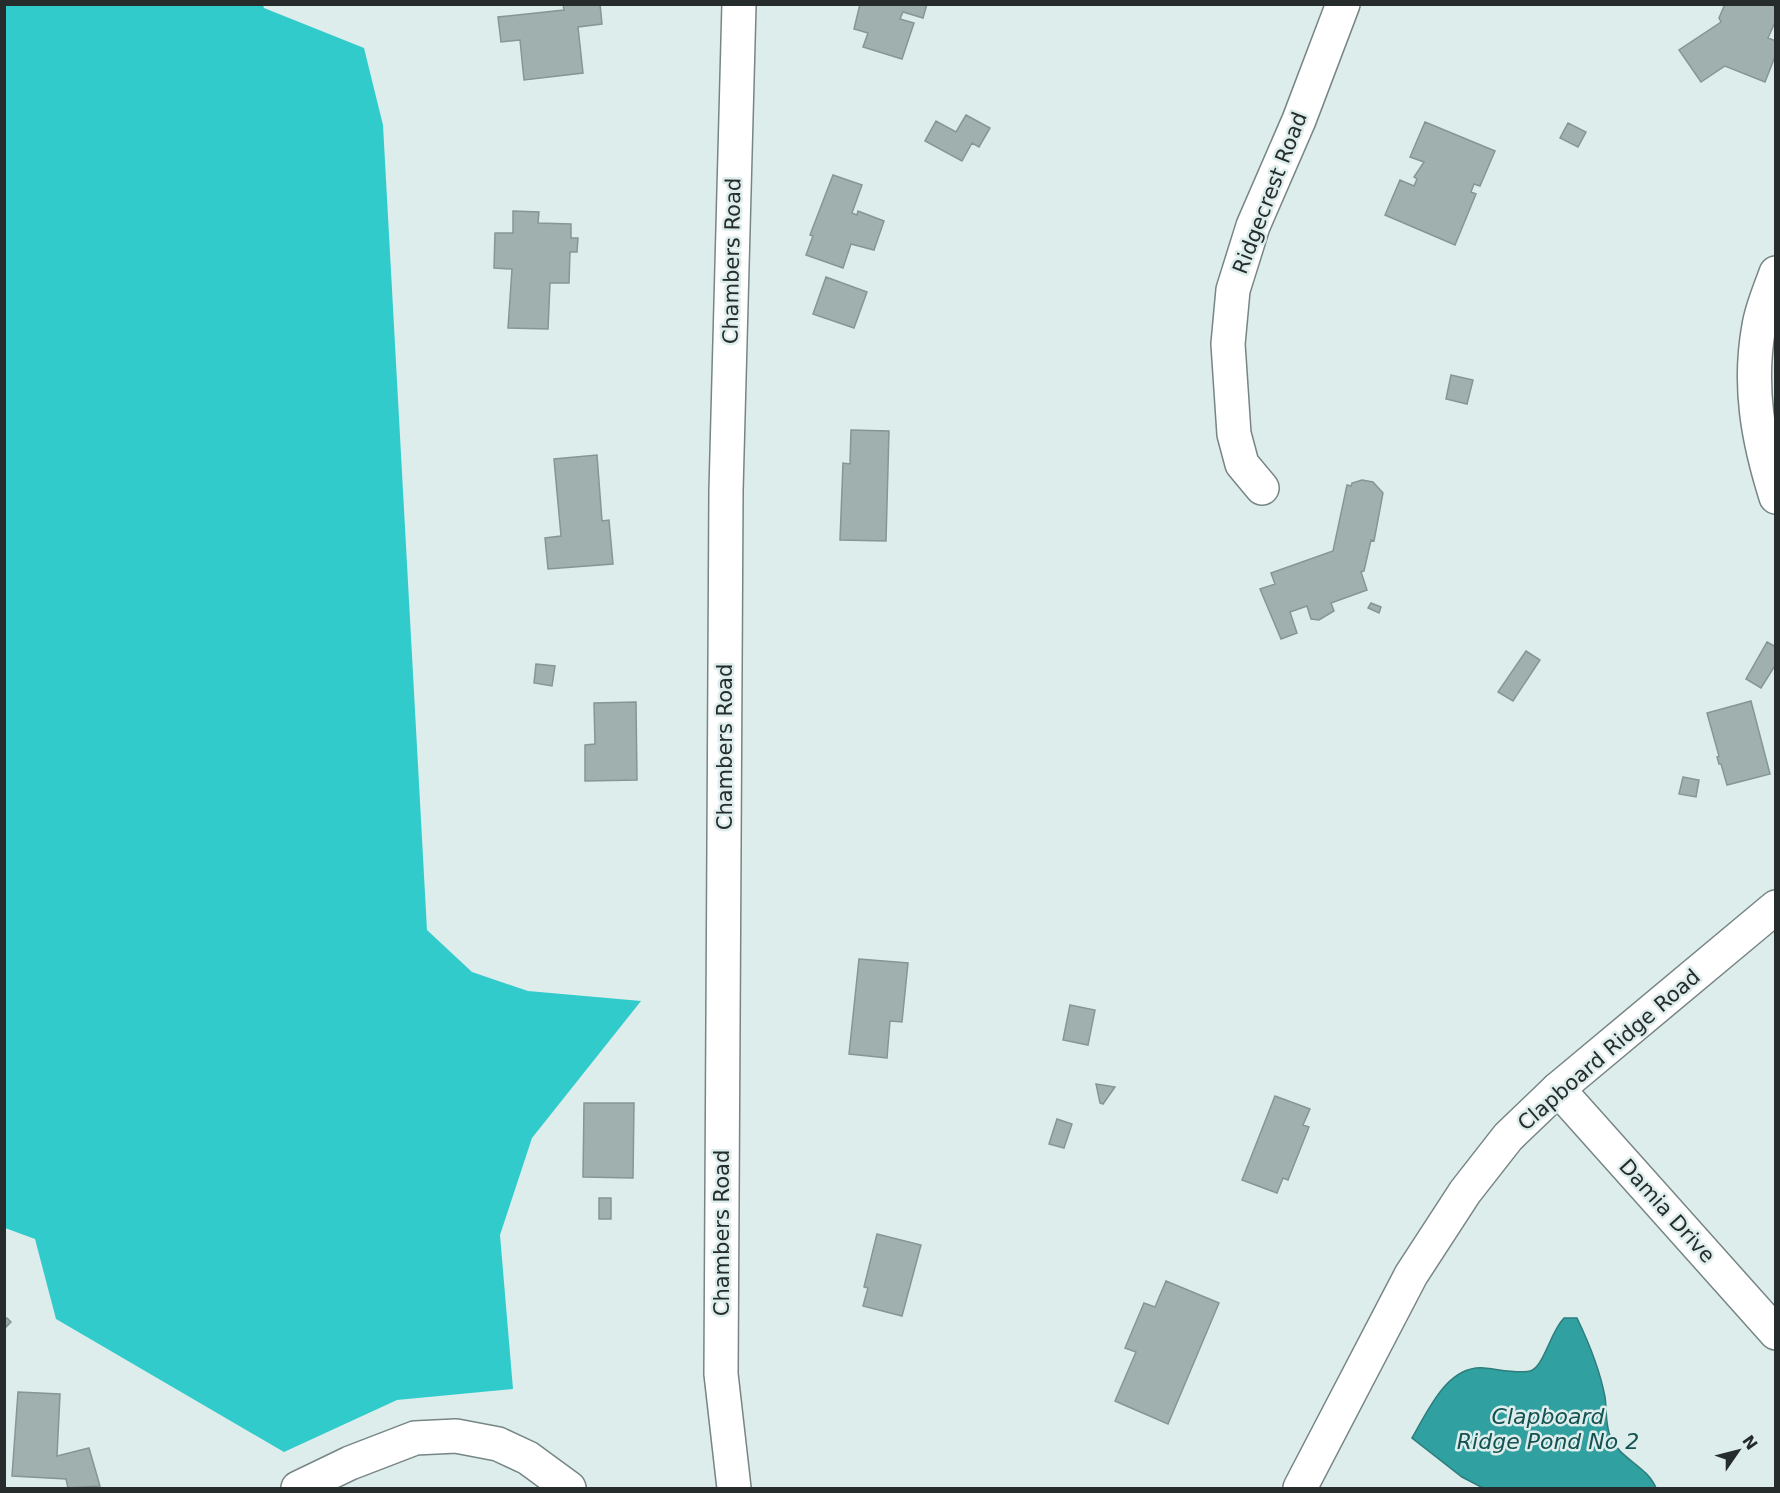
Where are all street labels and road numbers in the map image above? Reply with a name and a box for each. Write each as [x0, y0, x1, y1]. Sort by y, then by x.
street label: Ridgecrest Road [1228, 109, 1312, 277]
street label: Chambers Road [719, 178, 745, 344]
street label: Chambers Road [713, 664, 737, 830]
street label: Clapboard Ridge Road [1513, 964, 1705, 1136]
street label: Chambers Road [710, 1150, 734, 1316]
street label: Damia Drive [1614, 1154, 1720, 1268]

